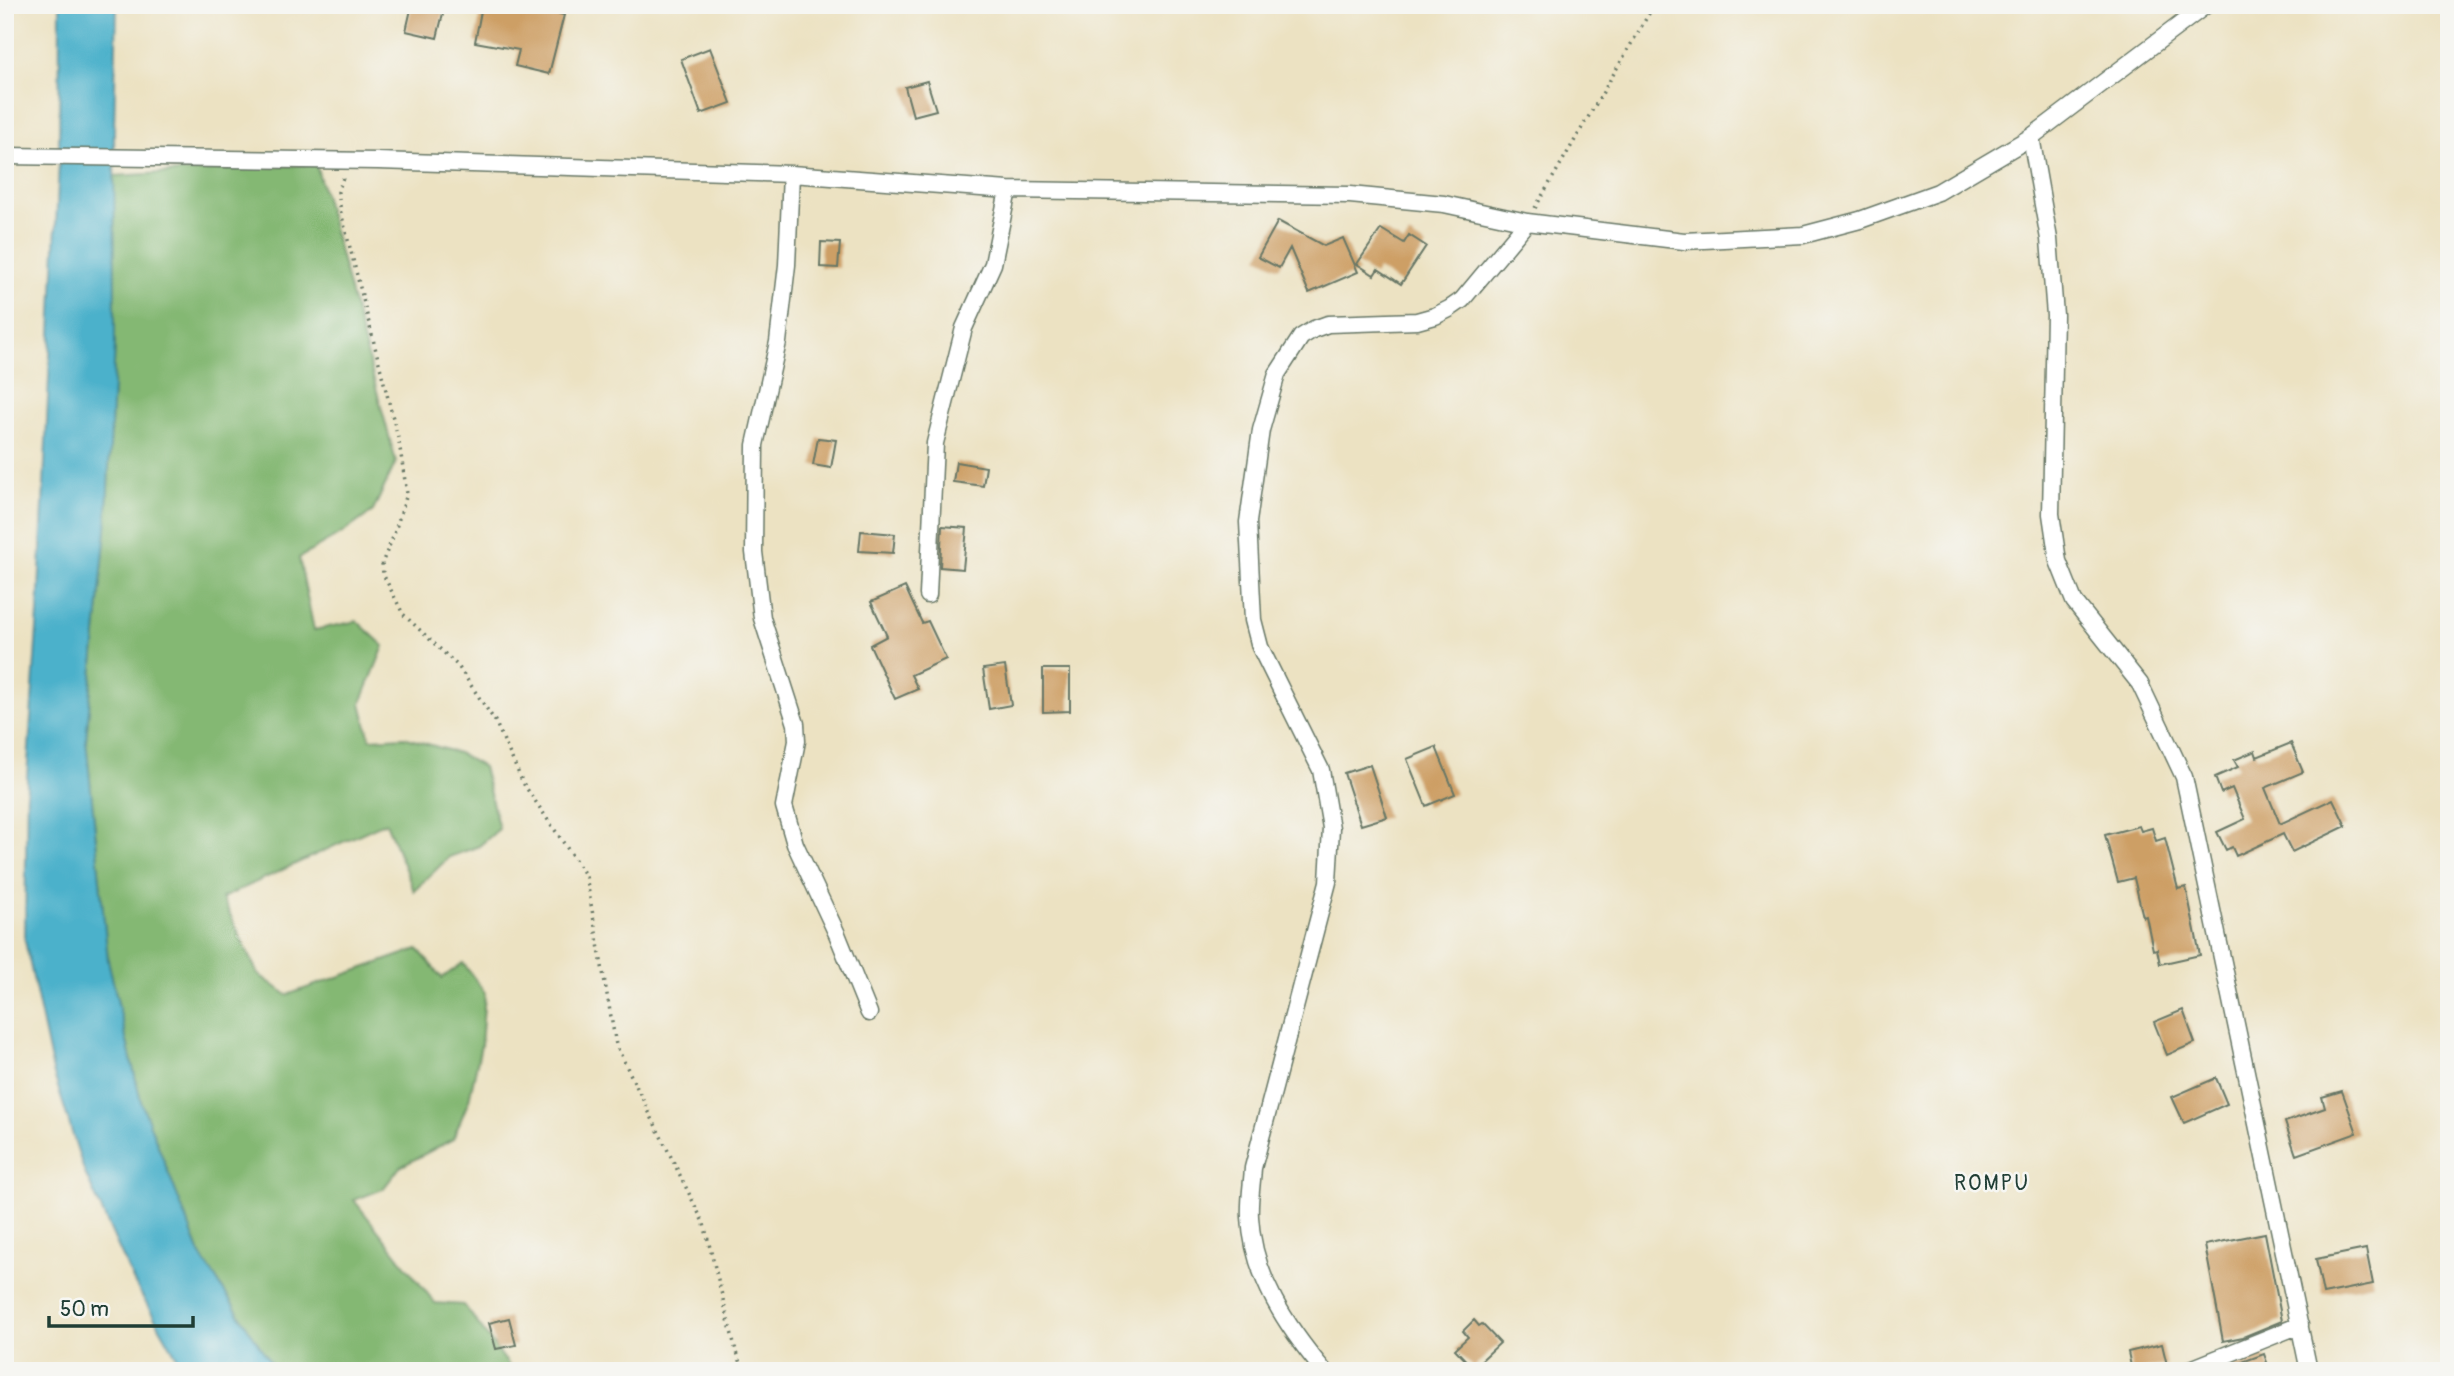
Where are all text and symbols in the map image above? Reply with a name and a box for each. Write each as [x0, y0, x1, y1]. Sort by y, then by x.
district label: ROMPU [1954, 1170, 2030, 1197]
scale bar [49, 1285, 192, 1329]
text: 50 m [60, 1296, 109, 1323]

